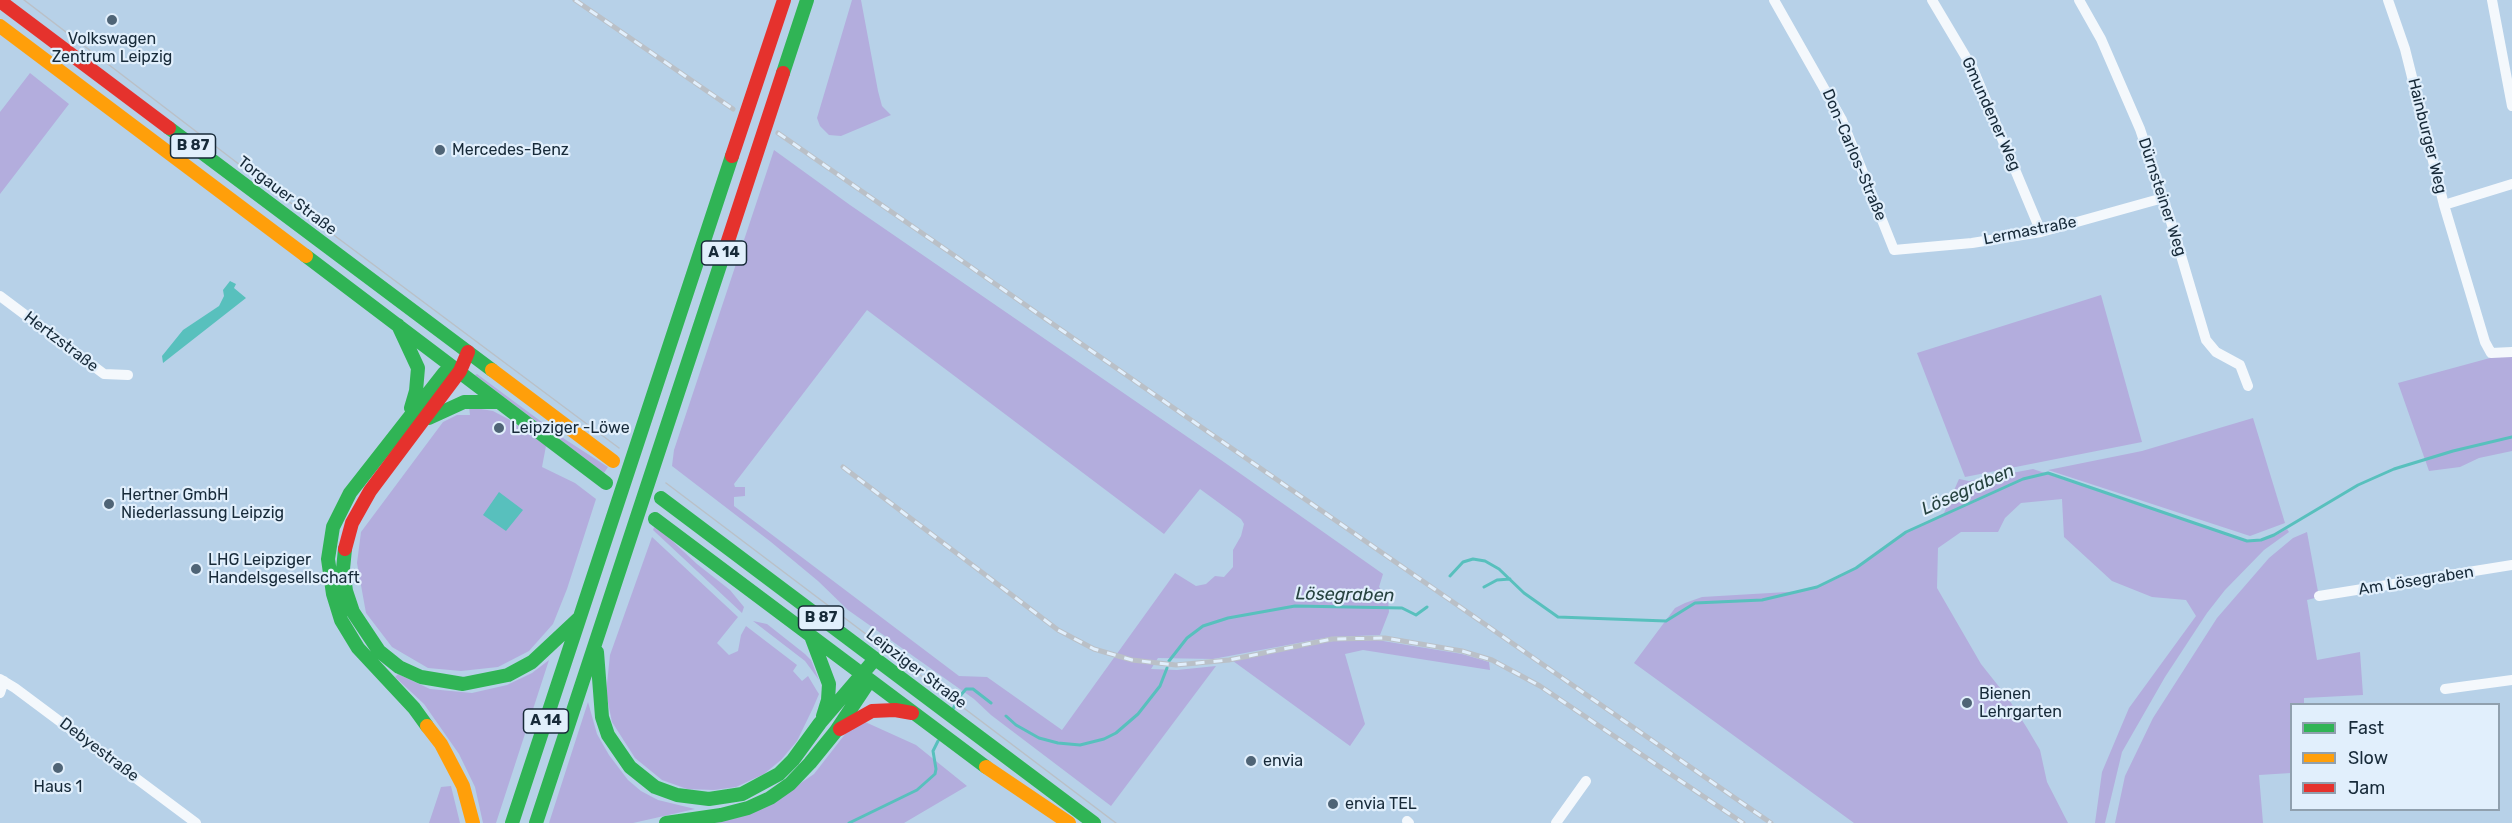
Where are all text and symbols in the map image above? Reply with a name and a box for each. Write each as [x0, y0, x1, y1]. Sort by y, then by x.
marker: Volkswagen Zentrum Leipzig [105, 13, 119, 27]
place label: Volkswagen Zentrum Leipzig [52, 29, 172, 67]
street label: Gmundener Weg [1957, 54, 2025, 174]
street label: Hainburger Weg [2403, 76, 2451, 196]
street label: Don-Carlos-Straße [1818, 86, 1890, 224]
road number: B 87 [170, 134, 216, 158]
street label: Dürnsteiner Weg [2134, 135, 2190, 259]
place label: Mercedes-Benz [452, 140, 569, 160]
marker: Mercedes-Benz [433, 143, 447, 157]
street label: Torgauer Straße [234, 152, 340, 240]
street label: Lermastraße [1982, 213, 2078, 249]
road number: A 14 [702, 241, 746, 265]
street label: Hertzstraße [20, 308, 102, 376]
place label: Leipziger -Löwe [511, 418, 630, 438]
marker: Leipziger -Löwe [492, 421, 506, 435]
water label: Lösegraben [1918, 460, 2018, 520]
place label: Hertner GmbH Niederlassung Leipzig [121, 485, 284, 523]
marker: Hertner GmbH Niederlassung Leipzig [102, 497, 116, 511]
place label: LHG Leipziger Handelsgesellschaft [208, 550, 360, 588]
marker: LHG Leipziger Handelsgesellschaft [189, 562, 203, 576]
street label: Am Lösegraben [2357, 562, 2475, 600]
water label: Lösegraben [1295, 583, 1395, 607]
road number: B 87 [798, 606, 844, 630]
street label: Leipziger Straße [862, 625, 970, 713]
place label: Bienen Lehrgarten [1979, 684, 2062, 722]
marker: Bienen Lehrgarten [1960, 696, 1974, 710]
legend [2290, 703, 2500, 811]
road number: A 14 [524, 709, 568, 733]
street label: Debyestraße [56, 714, 142, 786]
text: Fast [2348, 717, 2384, 739]
text: Slow [2348, 747, 2388, 769]
place label: envia [1263, 751, 1303, 771]
marker: envia [1244, 754, 1258, 768]
marker: Haus 1 [51, 761, 65, 775]
place label: Haus 1 [34, 777, 82, 797]
text: Jam [2348, 777, 2385, 799]
place label: envia TEL [1345, 794, 1417, 814]
marker: envia TEL [1326, 797, 1340, 811]

